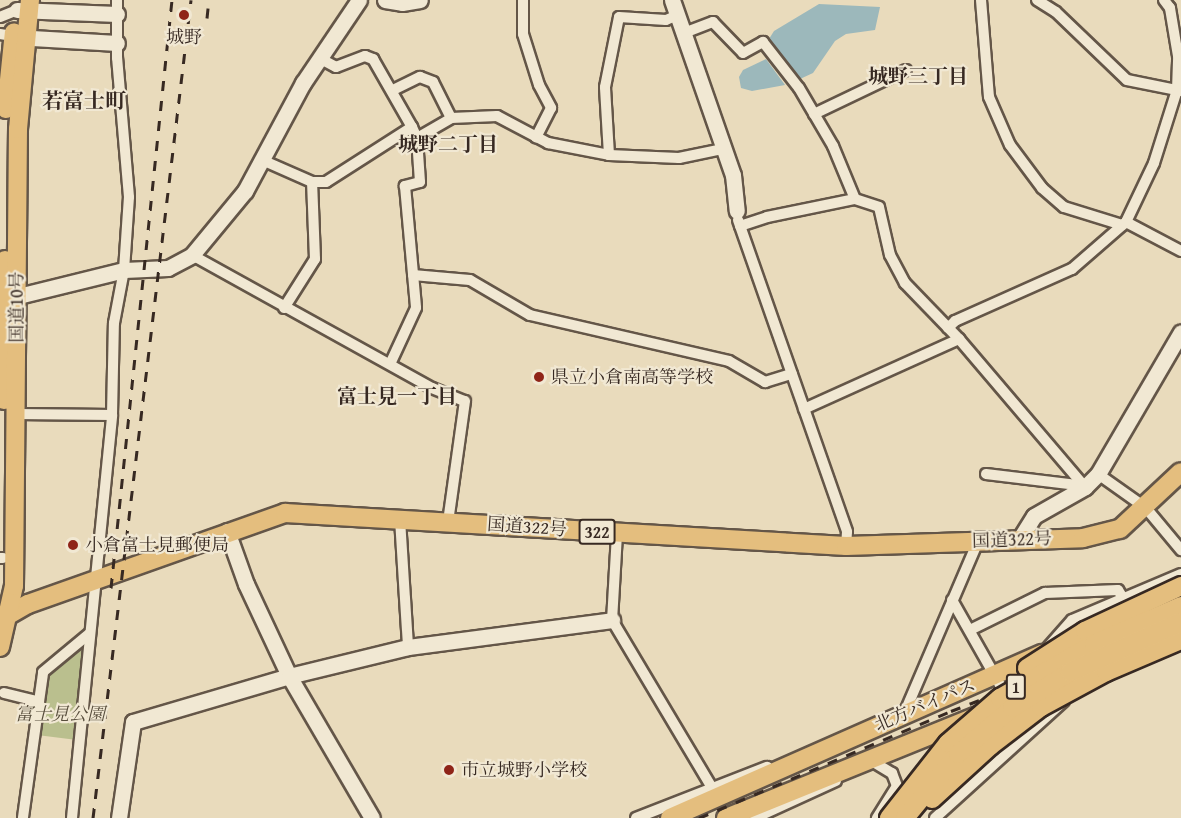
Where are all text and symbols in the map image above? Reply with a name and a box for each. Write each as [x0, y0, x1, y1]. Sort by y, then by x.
marker: 城野 [175, 6, 193, 24]
place label: 城野 [166, 26, 202, 48]
district label: 城野三丁目 [868, 63, 968, 87]
district label: 若富士町 [42, 88, 126, 114]
district label: 城野二丁目 [398, 131, 498, 155]
street label: 国道10号 [6, 271, 28, 343]
place label: 県立小倉南高等学校 [551, 366, 713, 388]
marker: 県立小倉南高等学校 [532, 370, 546, 384]
district label: 富士見一丁目 [337, 383, 457, 407]
street label: 国道322号 [486, 513, 568, 541]
road number: 322 [578, 519, 616, 545]
street label: 国道322号 [972, 528, 1052, 552]
place label: 小倉富士見郵便局 [85, 534, 229, 556]
marker: 小倉富士見郵便局 [66, 538, 80, 552]
street label: 北方バイパス [871, 674, 979, 736]
road number: 1 [1006, 674, 1026, 700]
park label: 富士見公園 [15, 703, 105, 725]
place label: 市立城野小学校 [461, 759, 587, 781]
marker: 市立城野小学校 [442, 763, 456, 777]

